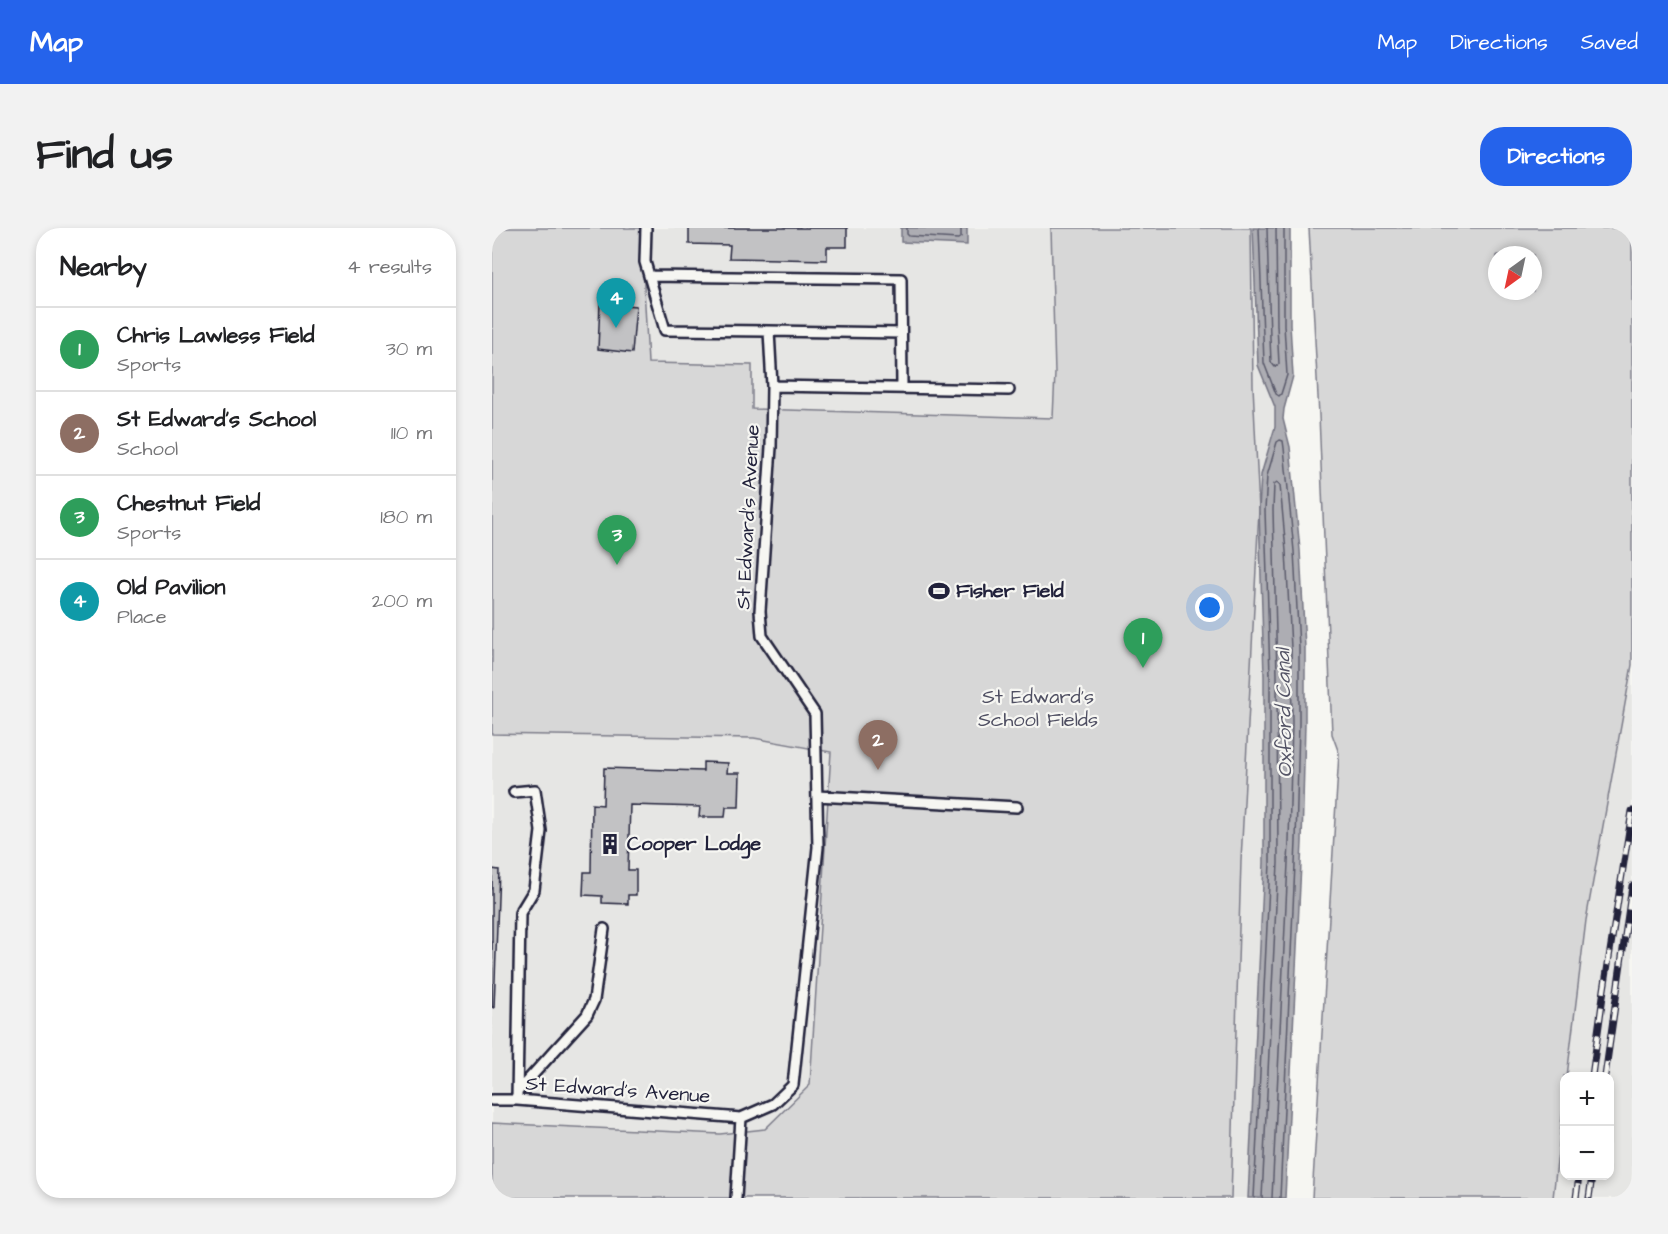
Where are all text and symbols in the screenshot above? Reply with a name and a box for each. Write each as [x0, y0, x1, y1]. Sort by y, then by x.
text: Map [30, 23, 83, 62]
text: Map [1377, 28, 1417, 57]
text: Directions [1450, 28, 1548, 57]
text: Saved [1581, 28, 1638, 57]
text: Find us [36, 127, 173, 185]
button: Directions [1480, 127, 1632, 186]
north arrow [1488, 246, 1542, 300]
text: Nearby [60, 249, 147, 285]
text: 4 results [347, 253, 432, 281]
pin: 4 [596, 279, 636, 328]
text: Chris Lawless Field [117, 320, 314, 351]
text: 1 [78, 335, 81, 363]
text: 30 m [386, 335, 432, 363]
text: Sports [117, 351, 181, 379]
text: St Edward's School [117, 404, 316, 435]
text: 2 [74, 419, 85, 447]
text: 110 m [391, 419, 432, 447]
street label: St Edward's Avenue [729, 424, 767, 610]
text: School [117, 435, 178, 463]
text: Chestnut Field [117, 488, 260, 519]
text: 3 [74, 503, 85, 531]
text: 180 m [380, 503, 432, 531]
pin: 3 [598, 516, 636, 565]
text: Sports [117, 519, 181, 547]
text: Old Pavilion [117, 572, 225, 603]
place label: Fisher Field [956, 577, 1065, 605]
sports icon: Fisher Field [927, 579, 951, 603]
text: 4 [73, 587, 86, 615]
text: 200 m [372, 587, 432, 615]
your location [1195, 593, 1224, 622]
text: Place [117, 603, 167, 631]
pin: 1 [1124, 618, 1162, 668]
water label: Oxford Canal [1268, 646, 1300, 778]
park label: St Edward's School Fields [978, 683, 1098, 734]
pin: 2 [858, 720, 898, 770]
place label: Cooper Lodge [627, 830, 761, 859]
building icon: Cooper Lodge [598, 832, 622, 856]
street label: St Edward's Avenue [525, 1070, 711, 1110]
map controls [1560, 1072, 1614, 1180]
button: + [1560, 1072, 1614, 1126]
button: − [1560, 1126, 1614, 1180]

